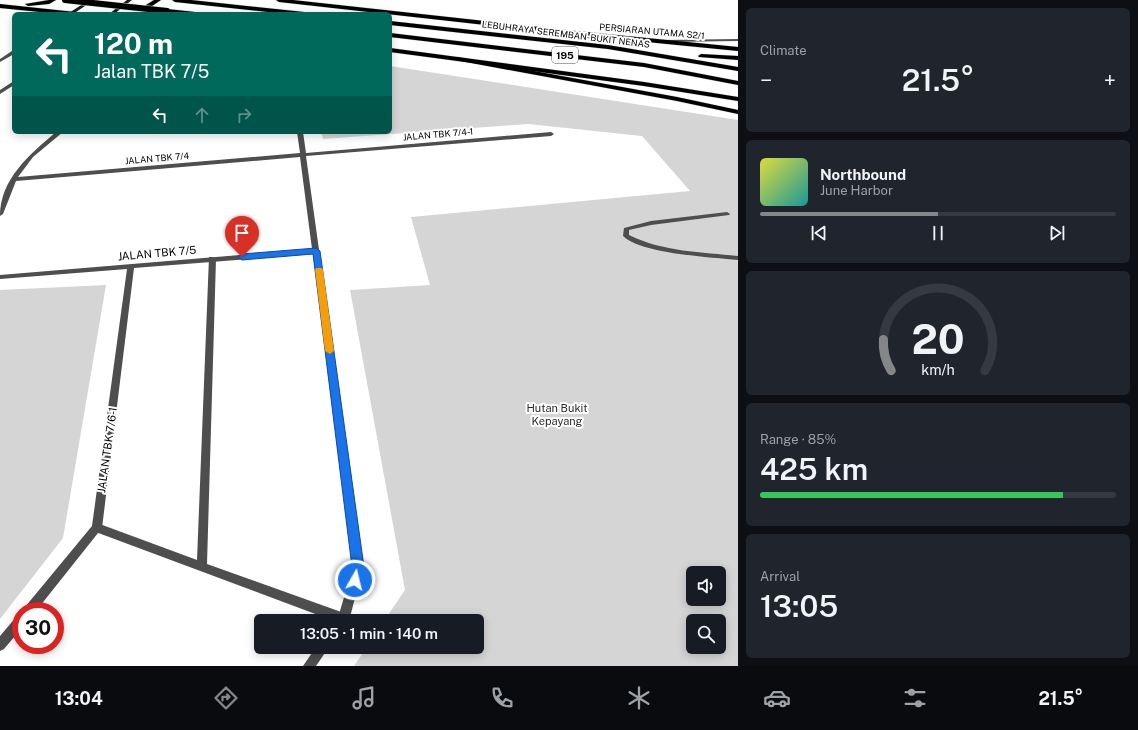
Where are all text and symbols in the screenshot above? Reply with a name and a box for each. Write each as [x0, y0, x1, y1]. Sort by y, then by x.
street label: LEBUHRAYA SEREMBAN-BUKIT NENAS [481, 18, 651, 50]
street label: PERSIARAN UTAMA S2/1 [599, 21, 705, 41]
text: 120 m [94, 27, 173, 60]
icon: left [28, 28, 80, 80]
text: Climate [760, 43, 807, 58]
road number: 195 [552, 47, 578, 63]
text: Jalan TBK 7/5 [94, 61, 209, 82]
text: 21.5° [902, 62, 974, 98]
text: − [760, 67, 772, 93]
text: + [1104, 67, 1116, 93]
icon: left [149, 104, 171, 126]
icon: ahead [191, 104, 213, 126]
icon: right [233, 104, 255, 126]
street label: JALAN TBK 7/4-1 [402, 125, 474, 143]
street label: JALAN TBK 7/4 [125, 150, 190, 166]
text: Northbound [820, 166, 906, 183]
text: June Harbor [820, 183, 893, 198]
pin [225, 216, 259, 257]
icon: arrive [231, 222, 253, 244]
icon: previous [808, 222, 830, 244]
icon: pause [927, 222, 949, 244]
icon: next [1046, 222, 1068, 244]
street label: JALAN TBK 7/5 [117, 244, 197, 262]
text: 20 [911, 314, 965, 363]
text: km/h [921, 361, 955, 378]
park label: Hutan Bukit Kepayang [526, 402, 588, 427]
street label: JALAN TBK 7/6-1 [95, 406, 119, 494]
text: Range · 85% [760, 432, 836, 447]
text: 425 km [760, 451, 868, 487]
position arrow [334, 559, 376, 601]
map controls [686, 566, 726, 654]
button: sound [686, 566, 726, 606]
text: Arrival [760, 569, 800, 584]
text: 13:05 [760, 588, 838, 624]
speed limit sign: 30 [12, 602, 64, 654]
button: search [686, 614, 726, 654]
text: 13:05 · 1 min · 140 m [300, 625, 438, 642]
icon: directions [212, 684, 240, 712]
icon: music [350, 684, 378, 712]
icon: phone [488, 684, 516, 712]
icon: climate [625, 684, 653, 712]
icon: car [763, 684, 791, 712]
icon: filters [901, 684, 929, 712]
text: 13:04 [55, 688, 103, 709]
text: 21.5° [1038, 688, 1083, 709]

